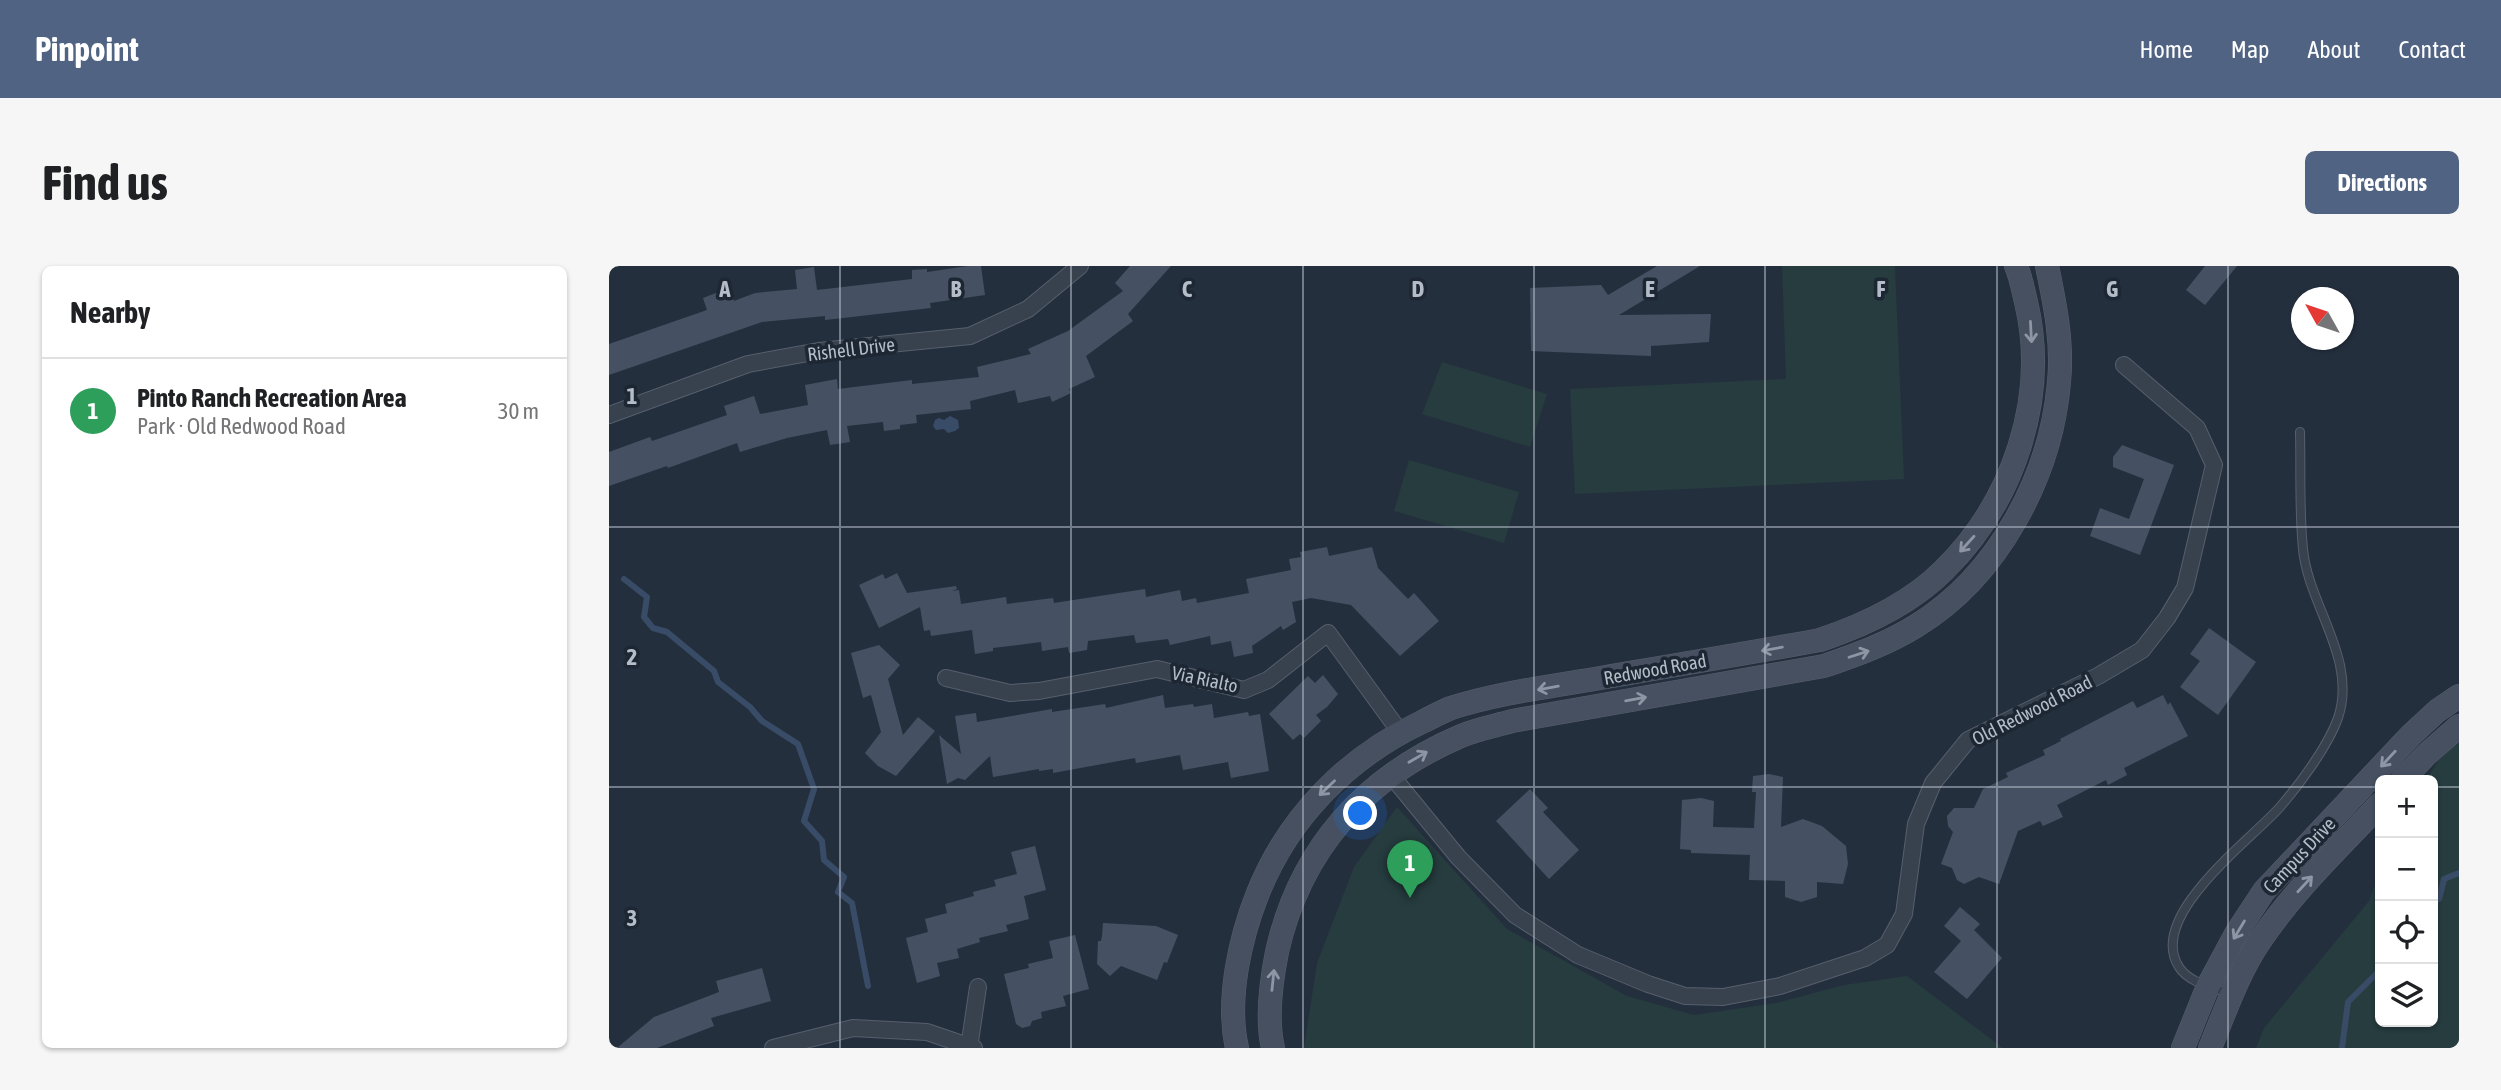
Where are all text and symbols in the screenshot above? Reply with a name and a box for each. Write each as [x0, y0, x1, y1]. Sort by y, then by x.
text: Pinpoint [35, 30, 139, 68]
text: Home [2139, 36, 2193, 63]
text: Map [2231, 36, 2269, 63]
text: About [2307, 36, 2360, 63]
text: Contact [2398, 36, 2466, 63]
button: Directions [2305, 151, 2459, 214]
text: Find us [42, 154, 168, 210]
text: A [718, 276, 731, 302]
text: B [951, 276, 962, 302]
text: C [1182, 276, 1193, 302]
text: D [1412, 276, 1425, 302]
text: E [1645, 276, 1655, 302]
text: F [1876, 276, 1886, 302]
text: G [2106, 276, 2118, 302]
north arrow [2291, 287, 2354, 350]
text: Nearby [70, 295, 150, 329]
one-way arrow [2025, 321, 2038, 343]
street label: Rishell Drive [806, 333, 896, 365]
text: Pinto Ranch Recreation Area [137, 383, 407, 413]
text: 1 [627, 383, 638, 409]
text: 1 [88, 398, 98, 424]
text: 30 m [498, 398, 539, 424]
text: Park · Old Redwood Road [137, 413, 346, 439]
one-way arrow [1959, 535, 1975, 553]
one-way arrow [1761, 643, 1784, 656]
text: 2 [627, 644, 637, 670]
one-way arrow [1848, 647, 1870, 660]
street label: Redwood Road [1602, 649, 1708, 689]
street label: Via Rialto [1170, 661, 1240, 697]
street label: Old Redwood Road [1968, 670, 2096, 750]
one-way arrow [1537, 682, 1560, 695]
one-way arrow [1624, 692, 1647, 705]
one-way arrow [1407, 750, 1428, 763]
one-way arrow [2380, 750, 2397, 767]
map controls [2375, 775, 2438, 1027]
button: + [2375, 775, 2438, 838]
one-way arrow [1319, 780, 1336, 797]
your location [1343, 796, 1377, 830]
street label: Campus Drive [2258, 813, 2340, 897]
button: − [2375, 838, 2438, 901]
pin: 1 [1387, 840, 1433, 898]
one-way arrow [2297, 875, 2313, 893]
button: locate [2375, 901, 2438, 964]
text: 3 [627, 905, 637, 931]
one-way arrow [2232, 919, 2246, 939]
button: layers [2375, 964, 2438, 1027]
one-way arrow [1266, 969, 1279, 992]

